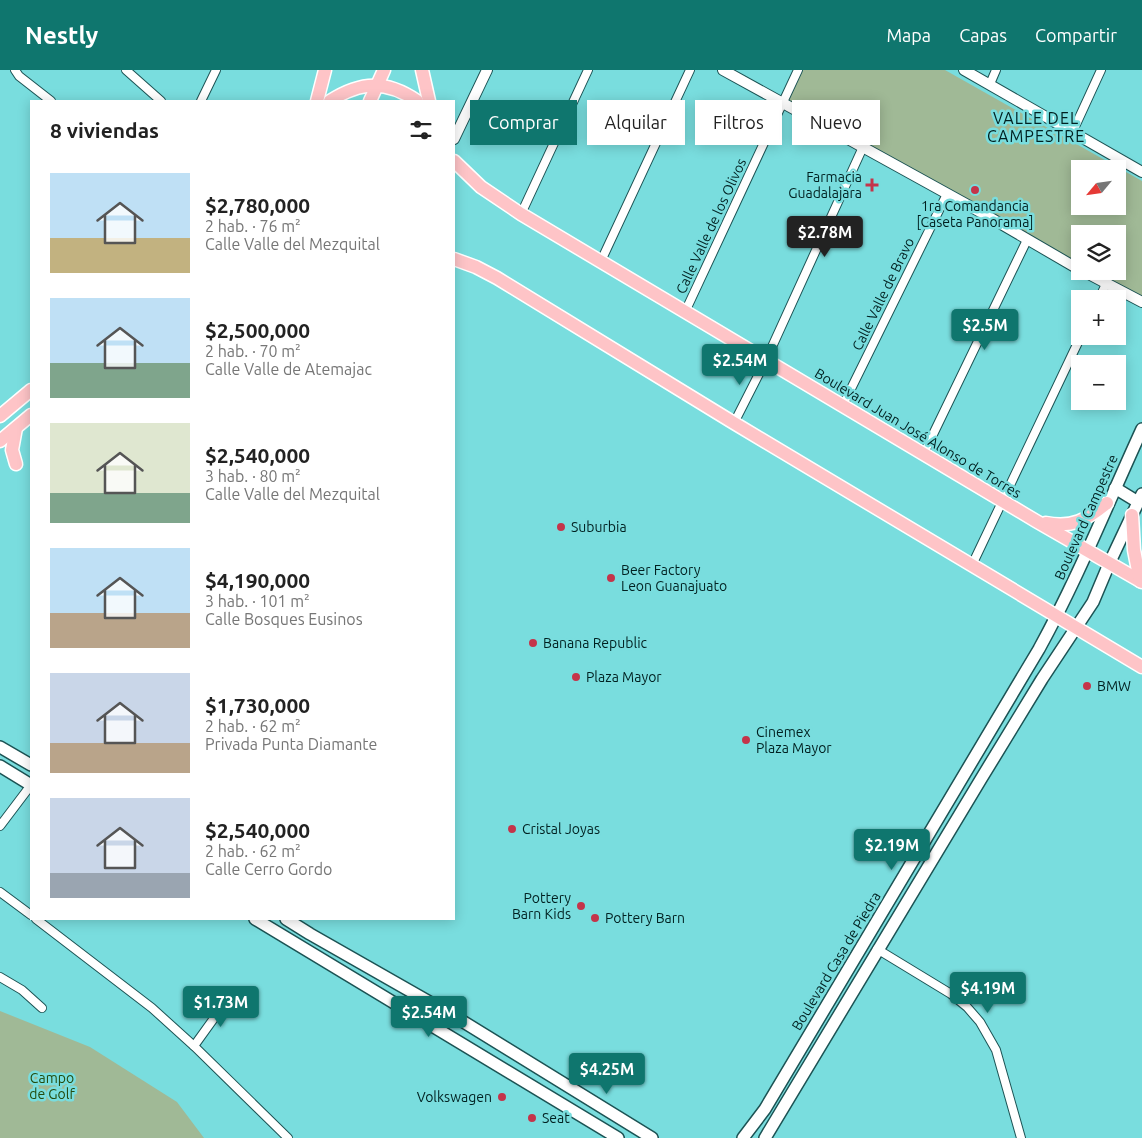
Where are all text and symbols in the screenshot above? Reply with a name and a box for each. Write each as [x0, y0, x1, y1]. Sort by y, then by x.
text: Nestly [25, 22, 98, 49]
text: Mapa [886, 25, 931, 45]
text: Capas [959, 25, 1007, 45]
text: Compartir [1035, 25, 1117, 45]
chip: Comprar [470, 100, 577, 145]
chip: Alquilar [587, 100, 685, 145]
chip: Filtros [695, 100, 782, 145]
chip: Nuevo [792, 100, 880, 145]
district label: VALLE DEL CAMPESTRE [987, 109, 1085, 145]
icon: filters [407, 116, 435, 144]
text: 8 viviendas [50, 118, 159, 142]
street label: Calle Valle de los Olivos [673, 156, 749, 296]
north arrow [1071, 160, 1126, 215]
map controls [1071, 160, 1126, 410]
place label: Farmacia Guadalajara [788, 169, 862, 201]
marker: Farmacia Guadalajara [866, 179, 878, 191]
marker: 1ra Comandancia [Caseta Panorama] [969, 184, 981, 196]
icon: home [90, 193, 150, 253]
text: $2,780,000 [205, 193, 310, 217]
place label: 1ra Comandancia [Caseta Panorama] [916, 198, 1034, 230]
pin: $2.78M [784, 216, 866, 258]
text: 2 hab. · 76 m² [205, 217, 301, 235]
text: $2.78M [798, 223, 852, 241]
button: layers [1071, 225, 1126, 280]
text: Calle Valle del Mezquital [205, 235, 380, 253]
street label: Calle Valle de Bravo [849, 235, 917, 353]
button: + [1071, 290, 1126, 345]
pin: $2.5M [950, 308, 1020, 351]
text: $2.5M [962, 316, 1008, 334]
icon: home [90, 318, 150, 378]
text: $2,500,000 [205, 318, 310, 342]
text: 2 hab. · 70 m² [205, 342, 301, 360]
pin: $2.54M [699, 344, 781, 386]
text: $2.54M [713, 351, 767, 369]
button: − [1071, 355, 1126, 410]
text: Calle Valle de Atemajac [205, 360, 372, 378]
street label: Boulevard Juan José Alonso de Torres [812, 365, 1024, 501]
icon: home [90, 443, 150, 503]
text: $2,540,000 [205, 443, 310, 467]
street label: Boulevard Campestre [1051, 452, 1121, 582]
text: 3 hab. · 80 m² [205, 467, 301, 485]
text: Calle Valle del Mezquital [205, 485, 380, 503]
place label: Suburbia [571, 519, 627, 535]
marker: Suburbia [555, 521, 567, 533]
place label: Beer Factory Leon Guanajuato [621, 562, 727, 594]
icon: home [90, 568, 150, 628]
text: $4,190,000 [205, 568, 310, 592]
marker: Beer Factory Leon Guanajuato [605, 572, 617, 584]
text: 3 hab. · 101 m² [205, 592, 310, 610]
text: Calle Bosques Eusinos [205, 610, 363, 628]
place label: Banana Republic [543, 635, 648, 651]
marker: Banana Republic [527, 637, 539, 649]
place label: Plaza Mayor [586, 669, 662, 685]
marker: Plaza Mayor [570, 671, 582, 683]
place label: BMW [1097, 678, 1131, 694]
marker: BMW [1081, 680, 1093, 692]
icon: home [90, 693, 150, 753]
text: $1,730,000 [205, 693, 310, 717]
text: 2 hab. · 62 m² [205, 717, 301, 735]
place label: Cinemex Plaza Mayor [756, 724, 832, 756]
marker: Cinemex Plaza Mayor [740, 734, 752, 746]
text: Privada Punta Diamante [205, 735, 377, 753]
icon: home [90, 818, 150, 878]
text: $2,540,000 [205, 818, 310, 842]
place label: Cristal Joyas [522, 821, 600, 837]
marker: Cristal Joyas [506, 823, 518, 835]
pin: $2.19M [851, 828, 933, 871]
text: $2.19M [865, 836, 919, 854]
text: 2 hab. · 62 m² [205, 842, 301, 860]
text: Calle Cerro Gordo [205, 860, 332, 878]
street label: Boulevard Casa de Piedra [788, 889, 884, 1033]
place label: Pottery Barn Kids [512, 890, 571, 922]
marker: Pottery Barn Kids [575, 900, 587, 912]
place label: Pottery Barn [605, 910, 685, 926]
marker: Pottery Barn [589, 912, 601, 924]
pin: $4.19M [947, 972, 1029, 1014]
text: $4.19M [961, 979, 1015, 997]
pin: $1.73M [180, 986, 262, 1028]
text: $1.73M [194, 993, 248, 1011]
pin: $2.54M [388, 996, 470, 1038]
text: $2.54M [402, 1003, 456, 1021]
pin: $4.25M [566, 1052, 648, 1095]
text: $4.25M [580, 1060, 634, 1078]
park label: Campo de Golf [29, 1070, 75, 1102]
place label: Volkswagen [417, 1089, 492, 1105]
marker: Volkswagen [496, 1091, 508, 1103]
place label: Seat [542, 1110, 570, 1126]
marker: Seat [526, 1112, 538, 1124]

